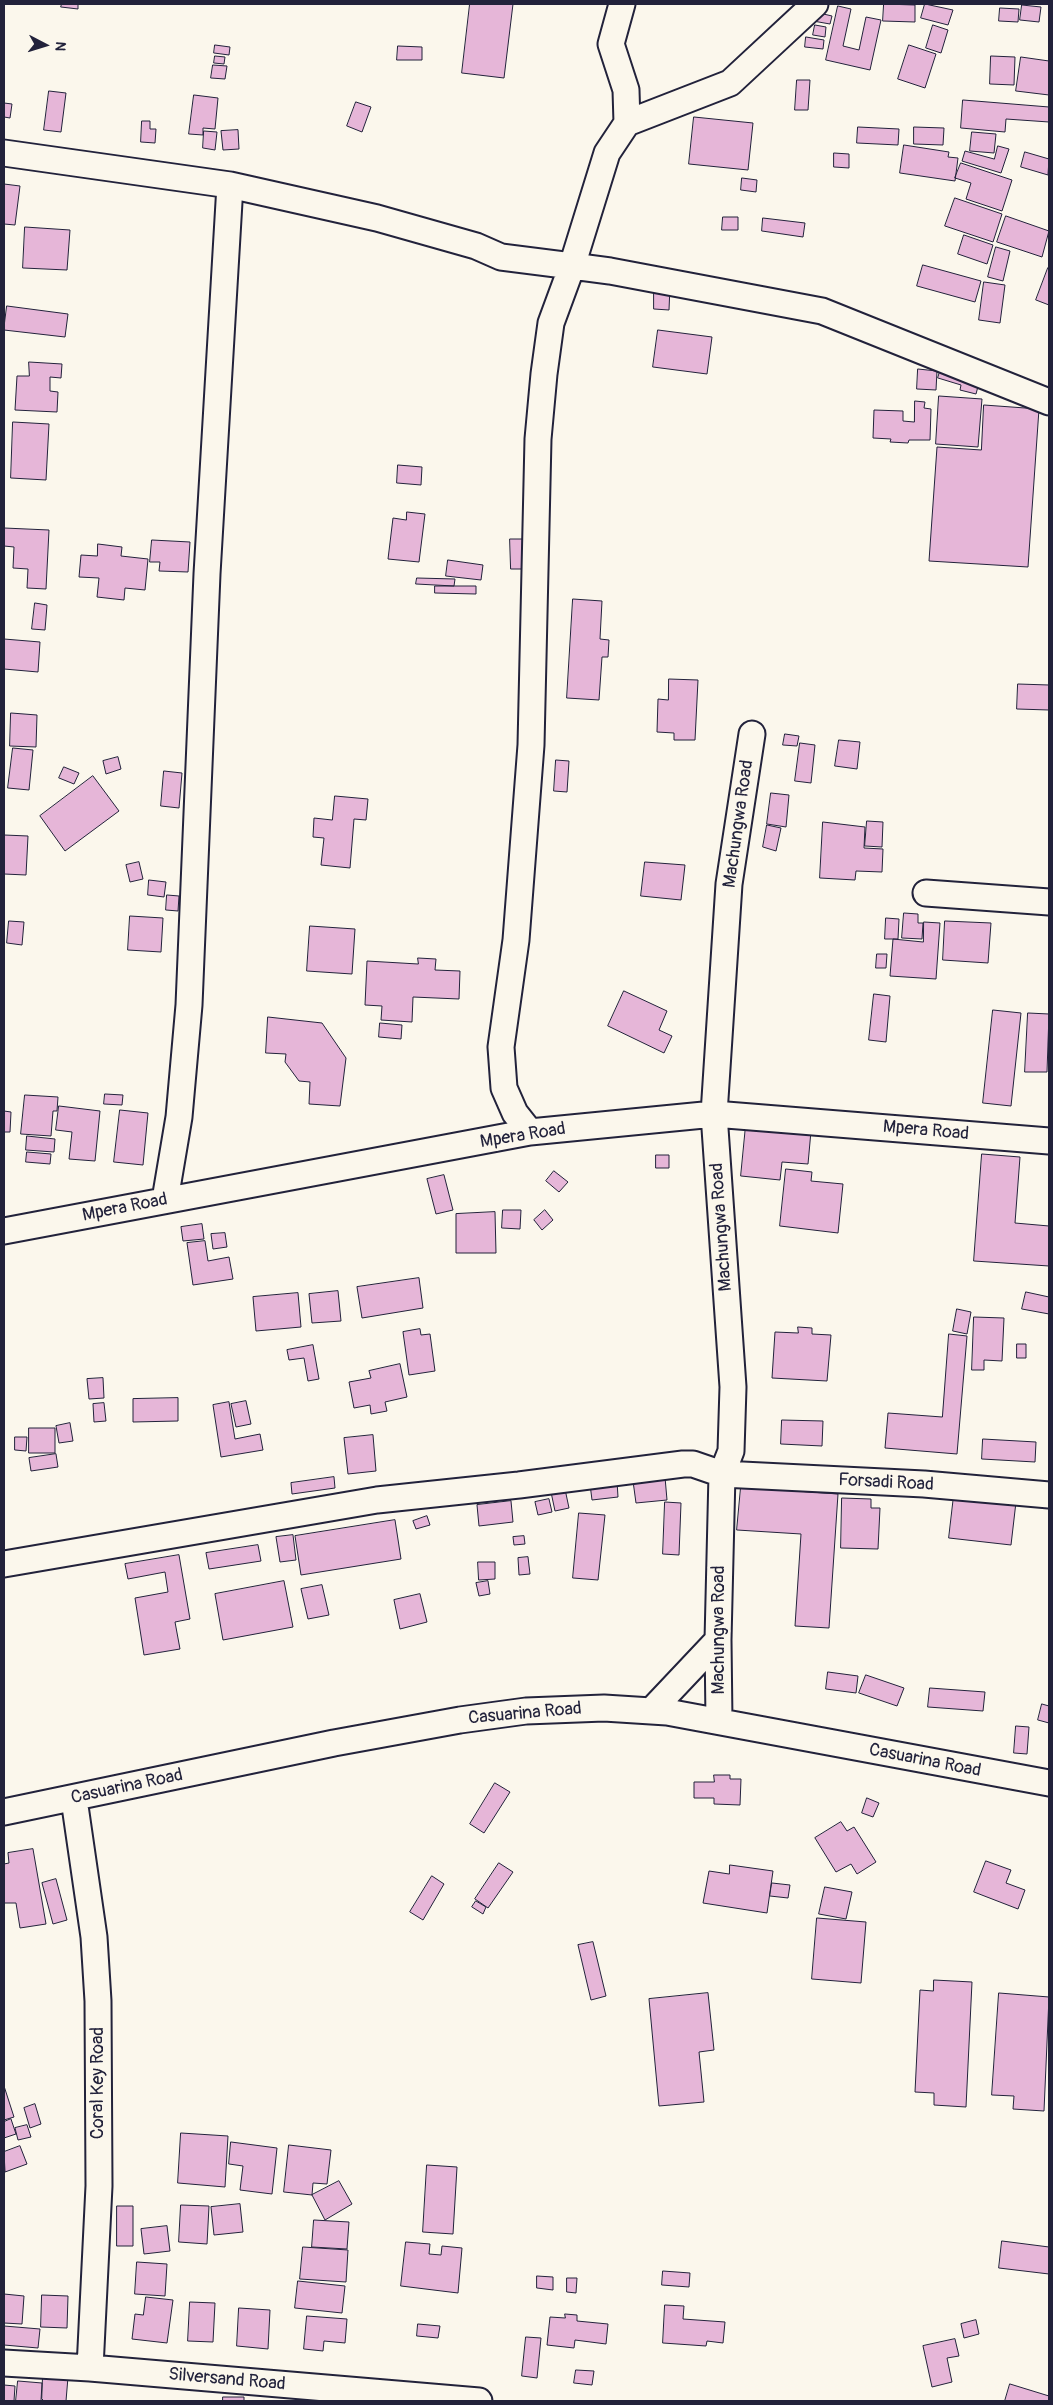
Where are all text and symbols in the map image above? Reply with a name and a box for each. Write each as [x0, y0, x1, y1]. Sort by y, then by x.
north arrow [20, 20, 70, 70]
text: N [52, 41, 69, 52]
street label: Machungwa Road [719, 759, 759, 889]
street label: Mpera Road [882, 1116, 970, 1146]
street label: Mpera Road [479, 1119, 567, 1153]
street label: Machungwa Road [707, 1162, 737, 1292]
street label: Mpera Road [81, 1189, 169, 1227]
street label: Forsadi Road [838, 1470, 934, 1496]
street label: Machungwa Road [708, 1566, 730, 1694]
street label: Casuarina Road [467, 1698, 583, 1730]
street label: Casuarina Road [867, 1740, 983, 1782]
street label: Casuarina Road [69, 1765, 185, 1809]
street label: Coral Key Road [87, 2027, 109, 2139]
street label: Silversand Road [168, 2364, 286, 2396]

